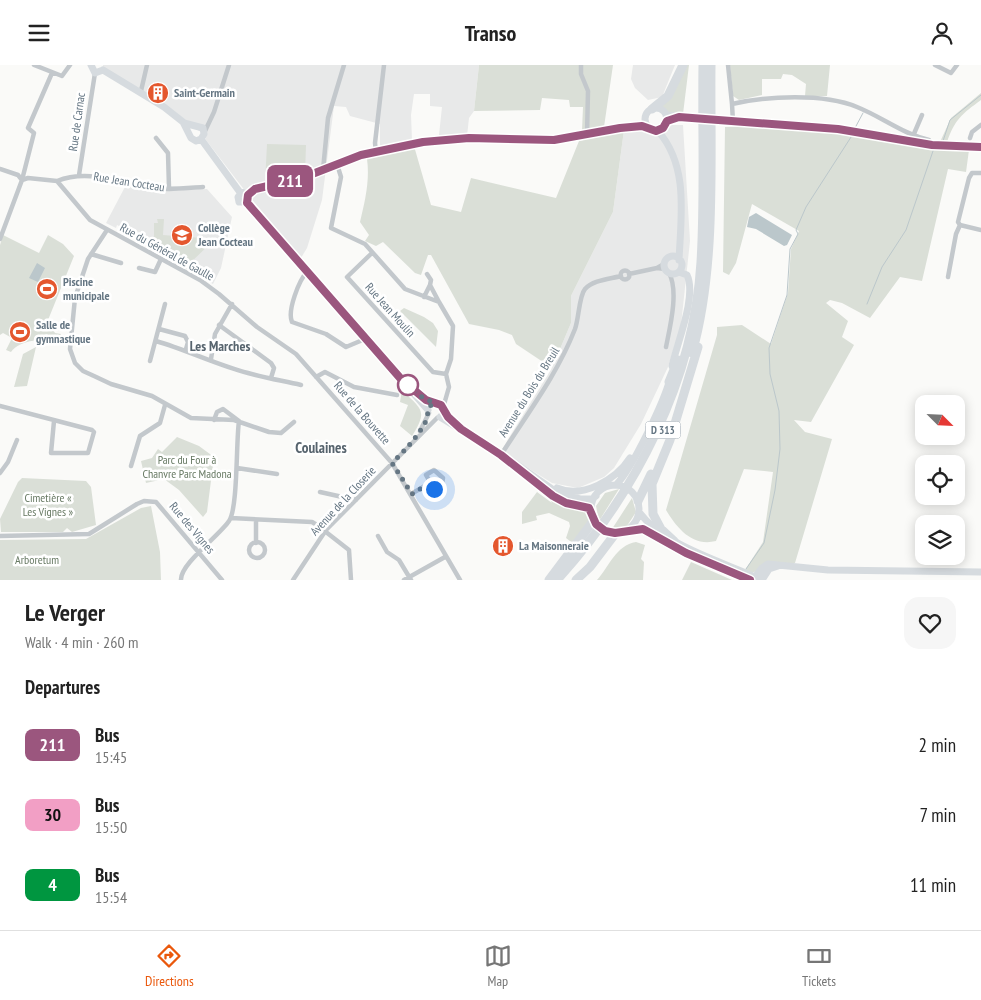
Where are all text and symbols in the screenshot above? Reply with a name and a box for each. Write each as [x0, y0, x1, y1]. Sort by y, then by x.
icon: menu [25, 19, 53, 47]
text: Transo [465, 19, 516, 47]
icon: person [928, 19, 956, 47]
building icon: Saint-Germain [146, 81, 170, 105]
place label: Saint-Germain [174, 85, 235, 100]
street label: Rue de Carnac [65, 91, 88, 152]
line badge: 211 [261, 165, 319, 197]
street label: Rue Jean Cocteau [92, 168, 166, 195]
text: 211 [277, 169, 303, 192]
street label: Rue du Général de Gaulle [118, 220, 217, 284]
place label: Collège Jean Cocteau [197, 220, 253, 249]
school or university icon: Collège Jean Cocteau [170, 223, 194, 247]
place label: Piscine municipale [63, 274, 110, 303]
sports icon: Piscine municipale [35, 277, 59, 301]
street label: Rue Jean Moulin [362, 280, 419, 340]
place label: Salle de gymnastique [36, 317, 91, 346]
sports icon: Salle de gymnastique [8, 320, 32, 344]
district label: Les Marches [190, 337, 250, 355]
street label: Avenue du Bois du Breuil [495, 344, 562, 440]
unlabelled marker [397, 374, 419, 396]
street label: Rue de la Bouvette [331, 378, 394, 447]
north arrow [915, 395, 965, 445]
map controls [915, 395, 965, 565]
road number: D 313 [646, 421, 680, 439]
district label: Coulaines [295, 438, 347, 457]
park label: Parc du Four à Chanvre Parc Madona [143, 452, 232, 481]
button: locate [915, 455, 965, 505]
street label: Avenue de la Closerie [307, 463, 379, 538]
your location [422, 477, 447, 502]
park label: Cimetière « Les Vignes » [23, 490, 74, 519]
street label: Rue des Vignes [167, 499, 218, 556]
button: layers [915, 515, 965, 565]
building icon: La Maisonneraie [491, 534, 515, 558]
place label: La Maisonneraie [519, 538, 589, 553]
park label: Arboretum [15, 552, 59, 567]
text: Le Verger [25, 597, 105, 628]
button: heart [904, 597, 956, 649]
text: Walk · 4 min · 260 m [25, 632, 138, 652]
text: Departures [25, 675, 100, 699]
text: Bus [95, 723, 119, 747]
text: 211 [40, 733, 65, 756]
text: 2 min [919, 733, 956, 757]
text: 15:45 [95, 747, 127, 767]
text: Bus [95, 793, 119, 817]
text: 30 [44, 803, 61, 826]
text: 7 min [919, 803, 956, 827]
text: 15:50 [95, 817, 127, 837]
text: Bus [95, 863, 119, 887]
text: 4 [48, 873, 57, 896]
text: 11 min [910, 873, 956, 897]
text: 15:54 [95, 887, 127, 907]
tab: Directions [145, 942, 194, 990]
tab: Map [484, 942, 512, 990]
tab: Tickets [802, 942, 836, 990]

